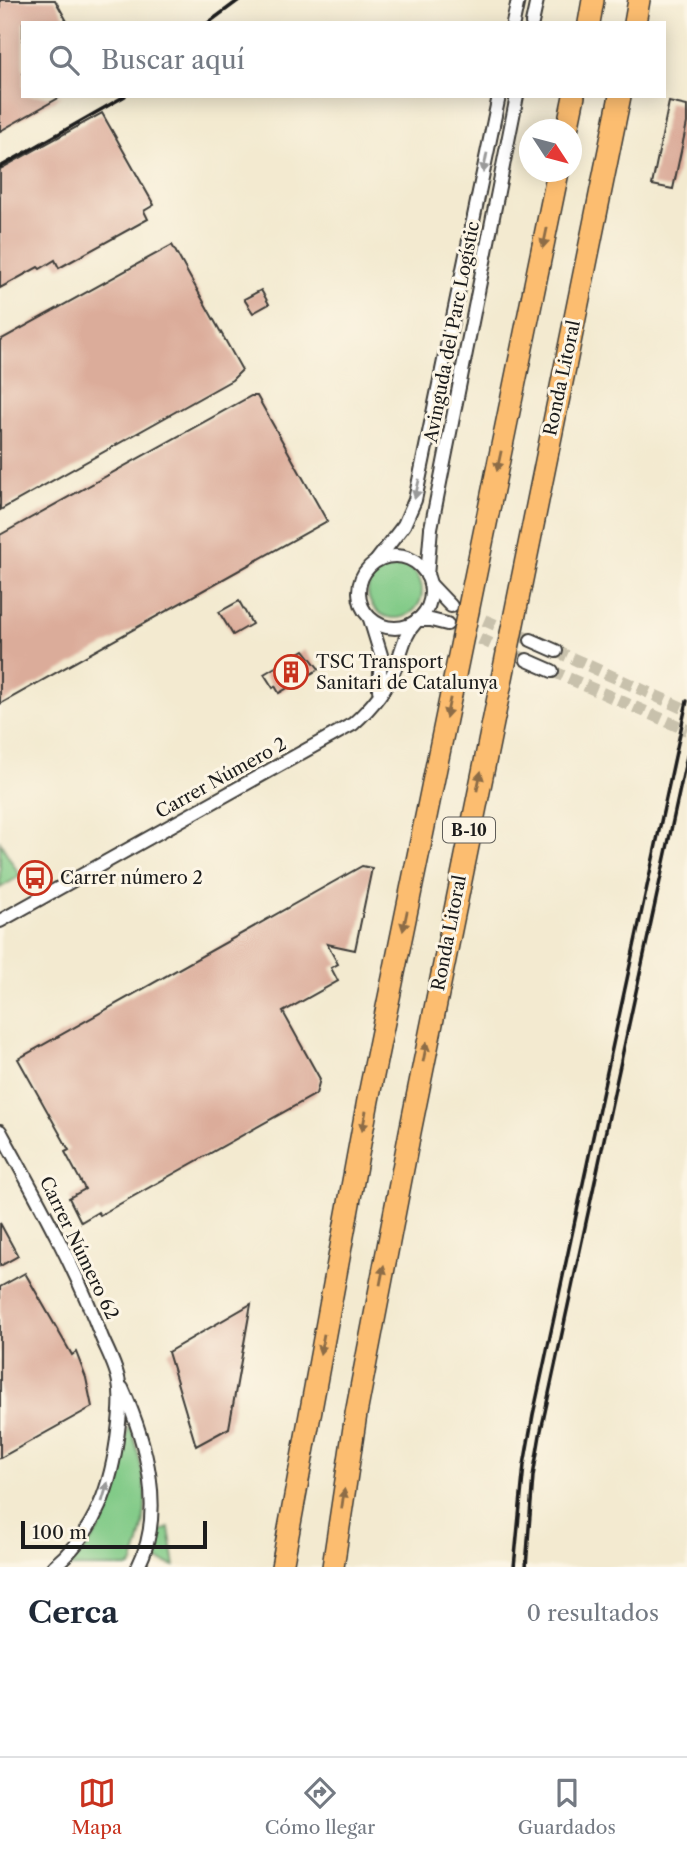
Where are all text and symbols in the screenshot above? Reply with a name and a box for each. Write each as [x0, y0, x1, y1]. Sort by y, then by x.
search box [21, 21, 666, 98]
icon: search [45, 41, 83, 79]
text: Buscar aquí [101, 44, 245, 76]
north arrow [519, 119, 582, 182]
one-way arrow [480, 152, 491, 174]
street label: Avinguda del Parc Logístic [420, 219, 484, 446]
one-way arrow [539, 227, 550, 249]
street label: Ronda Litoral [539, 318, 585, 438]
one-way arrow [493, 450, 504, 472]
one-way arrow [412, 478, 423, 500]
place label: TSC Transport Sanitari de Catalunya [316, 651, 499, 694]
building icon: TSC Transport Sanitari de Catalunya [272, 653, 310, 691]
one-way arrow [443, 697, 454, 719]
street label: Carrer Número 2 [152, 733, 290, 823]
one-way arrow [474, 770, 485, 792]
road number: B-10 [443, 818, 495, 842]
bus stop icon: Carrer número 2 [16, 859, 54, 897]
place label: Carrer número 2 [60, 867, 203, 889]
street label: Ronda Litoral [427, 873, 471, 993]
one-way arrow [399, 910, 410, 932]
one-way arrow [420, 1041, 431, 1063]
one-way arrow [358, 1110, 369, 1132]
street label: Carrer Número 62 [35, 1173, 123, 1323]
one-way arrow [377, 1264, 388, 1286]
one-way arrow [317, 1333, 328, 1355]
one-way arrow [101, 1482, 111, 1503]
one-way arrow [338, 1488, 349, 1510]
scale bar [21, 1518, 206, 1550]
text: 100 m [32, 1521, 87, 1544]
text: Cerca [28, 1594, 118, 1631]
text: 0 resultados [527, 1599, 659, 1627]
tab: Mapa [71, 1774, 122, 1839]
tab: Cómo llegar [265, 1774, 375, 1839]
tab: Guardados [518, 1774, 616, 1839]

